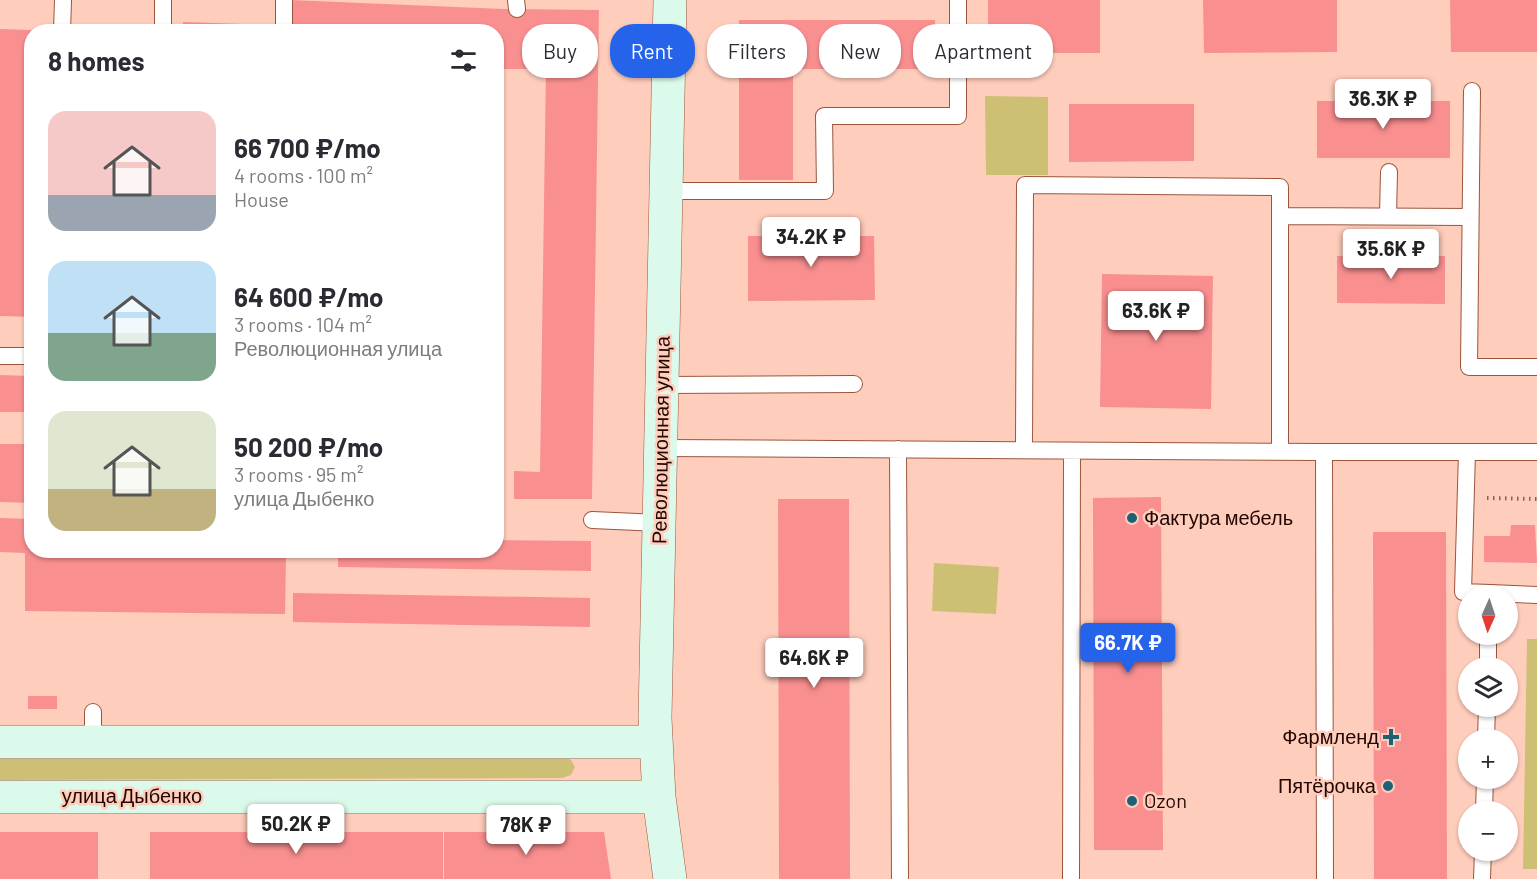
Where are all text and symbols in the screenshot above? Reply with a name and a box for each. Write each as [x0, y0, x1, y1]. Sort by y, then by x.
chip: Buy [522, 24, 598, 78]
chip: Rent [610, 24, 695, 78]
chip: Filters [707, 24, 807, 78]
chip: New [819, 24, 901, 78]
chip: Apartment [913, 24, 1053, 78]
icon: filters [447, 44, 480, 77]
text: 8 homes [48, 45, 145, 76]
pin: 36.3K ₽ [1328, 79, 1438, 130]
text: 36.3K ₽ [1349, 86, 1417, 110]
text: 66 700 ₽/mo [234, 132, 381, 163]
icon: home [96, 135, 168, 207]
text: 4 rooms · 100 m² [234, 163, 373, 187]
text: House [234, 187, 289, 211]
pin: 34.2K ₽ [756, 217, 866, 268]
text: 34.2K ₽ [776, 224, 846, 248]
pin: 35.6K ₽ [1336, 229, 1446, 280]
text: 35.6K ₽ [1357, 236, 1425, 260]
text: 64 600 ₽/mo [234, 281, 384, 312]
icon: home [96, 285, 168, 357]
pin: 63.6K ₽ [1101, 291, 1211, 342]
text: 63.6K ₽ [1122, 298, 1190, 322]
text: 3 rooms · 104 m² [234, 312, 372, 336]
street label: Революционная улица [646, 335, 674, 544]
text: Революционная улица [234, 336, 442, 360]
text: 50 200 ₽/mo [234, 431, 383, 462]
icon: home [96, 435, 168, 507]
text: 3 rooms · 95 m² [234, 462, 363, 486]
text: улица Дыбенко [234, 486, 374, 510]
place label: Фактура мебель [1144, 505, 1293, 529]
marker: Фактура мебель [1125, 511, 1139, 525]
north arrow [1458, 585, 1518, 645]
map controls [1458, 585, 1518, 861]
pin: 66.7K ₽ [1073, 623, 1183, 674]
text: 66.7K ₽ [1094, 630, 1162, 654]
pin: 64.6K ₽ [759, 638, 869, 689]
text: 64.6K ₽ [779, 645, 849, 669]
button: layers [1458, 657, 1518, 717]
place label: Фармленд [1282, 724, 1379, 748]
button: + [1458, 729, 1518, 789]
marker: Фармленд [1384, 730, 1398, 744]
place label: Пятёрочка [1278, 773, 1377, 797]
marker: Пятёрочка [1381, 779, 1395, 793]
street label: улица Дыбенко [62, 783, 202, 807]
place label: Ozon [1144, 788, 1187, 812]
marker: Ozon [1125, 794, 1139, 808]
button: − [1458, 801, 1518, 861]
pin: 50.2K ₽ [241, 804, 351, 855]
pin: 78K ₽ [484, 805, 568, 856]
text: 50.2K ₽ [261, 811, 331, 835]
text: 78K ₽ [500, 812, 552, 836]

